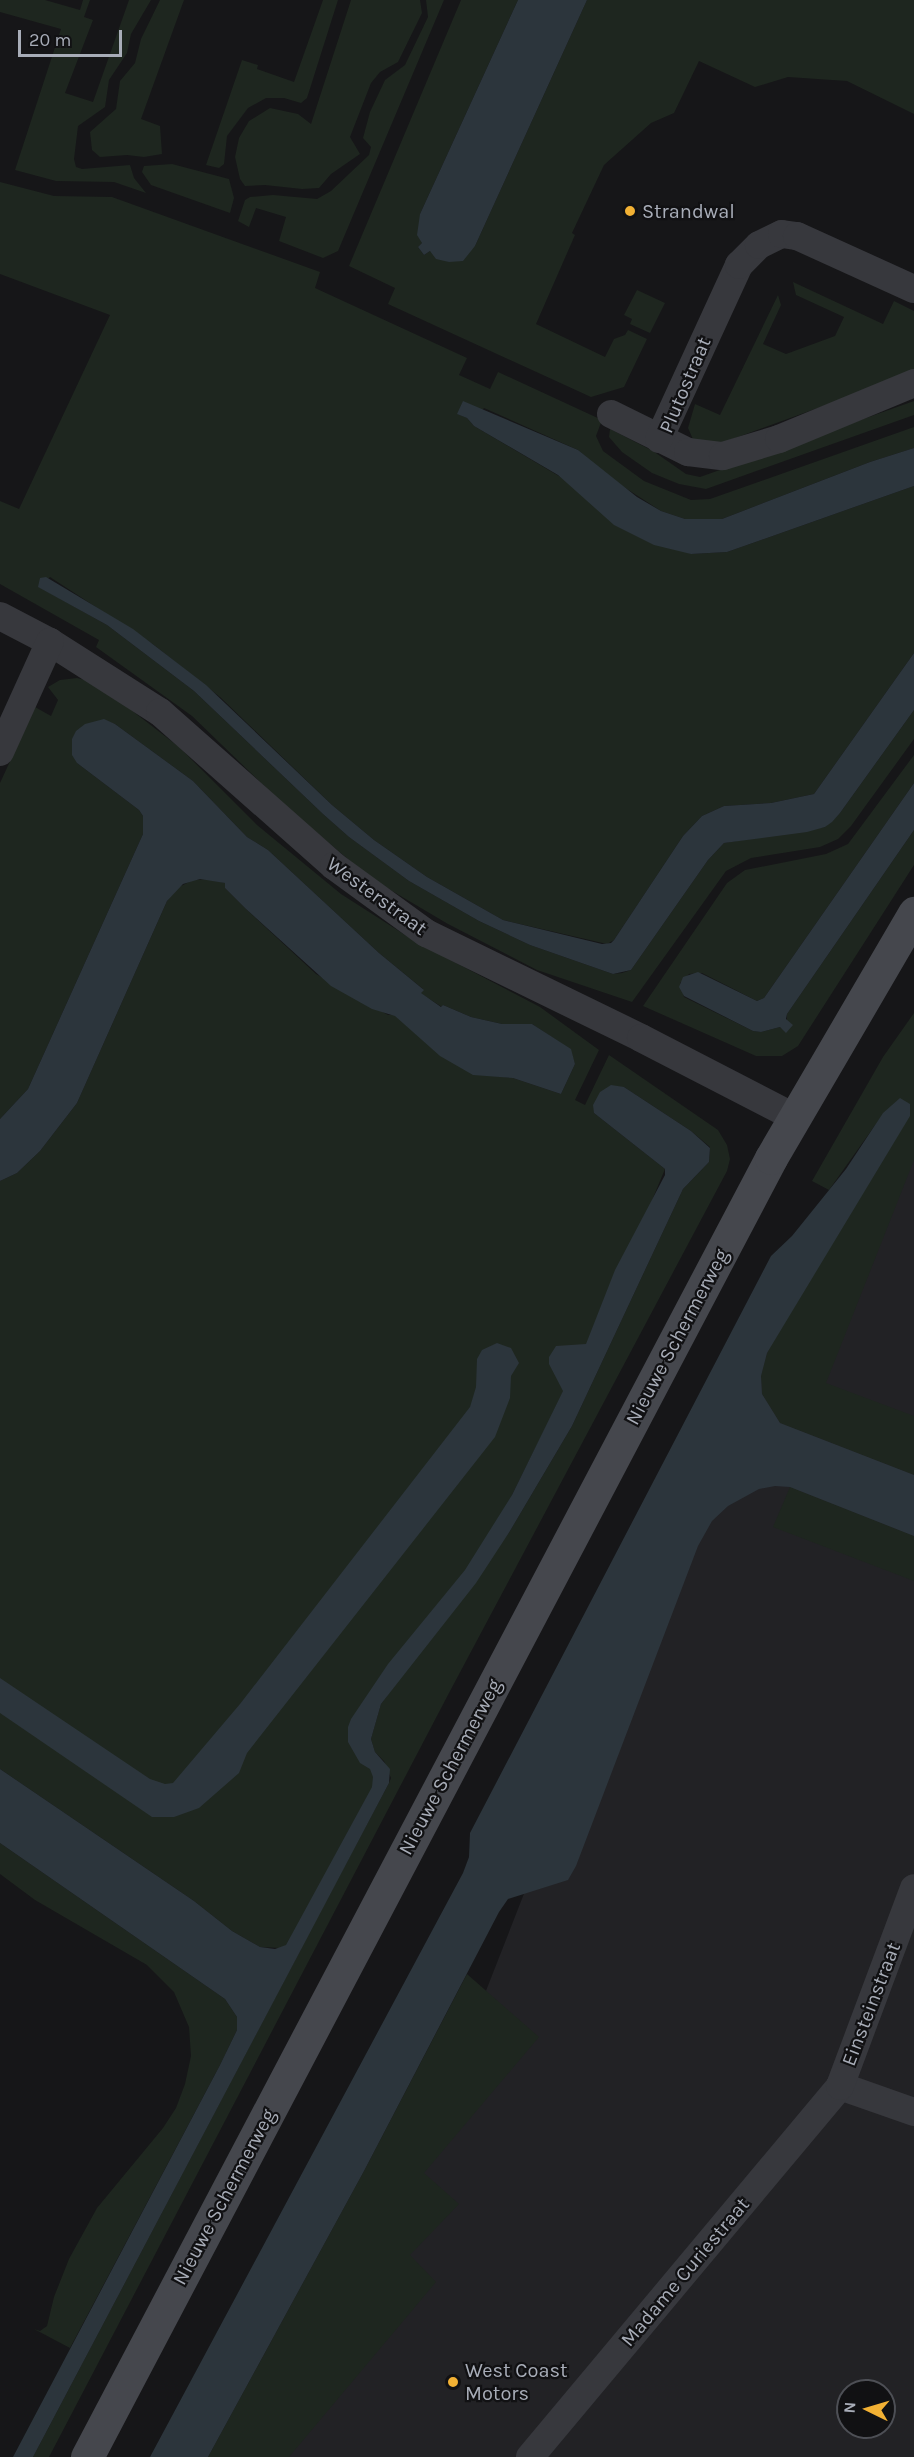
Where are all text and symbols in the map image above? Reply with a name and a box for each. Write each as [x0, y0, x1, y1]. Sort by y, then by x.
scale bar [21, 18, 124, 56]
text: 20 m [29, 29, 71, 51]
place label: Strandwal [642, 199, 735, 223]
marker: Strandwal [623, 204, 637, 218]
street label: Plutostraat [654, 333, 716, 437]
street label: Westerstraat [322, 852, 432, 940]
street label: Nieuwe Schermerweg [620, 1245, 734, 1429]
street label: Nieuwe Schermerweg [393, 1675, 507, 1859]
street label: Einsteinstraat [836, 1939, 906, 2069]
street label: Nieuwe Schermerweg [167, 2105, 281, 2289]
street label: Madame Curiestraat [616, 2193, 754, 2351]
place label: West Coast Motors [465, 2358, 568, 2405]
marker: West Coast Motors [446, 2375, 460, 2389]
north arrow [836, 2379, 896, 2439]
text: N [840, 2401, 860, 2414]

